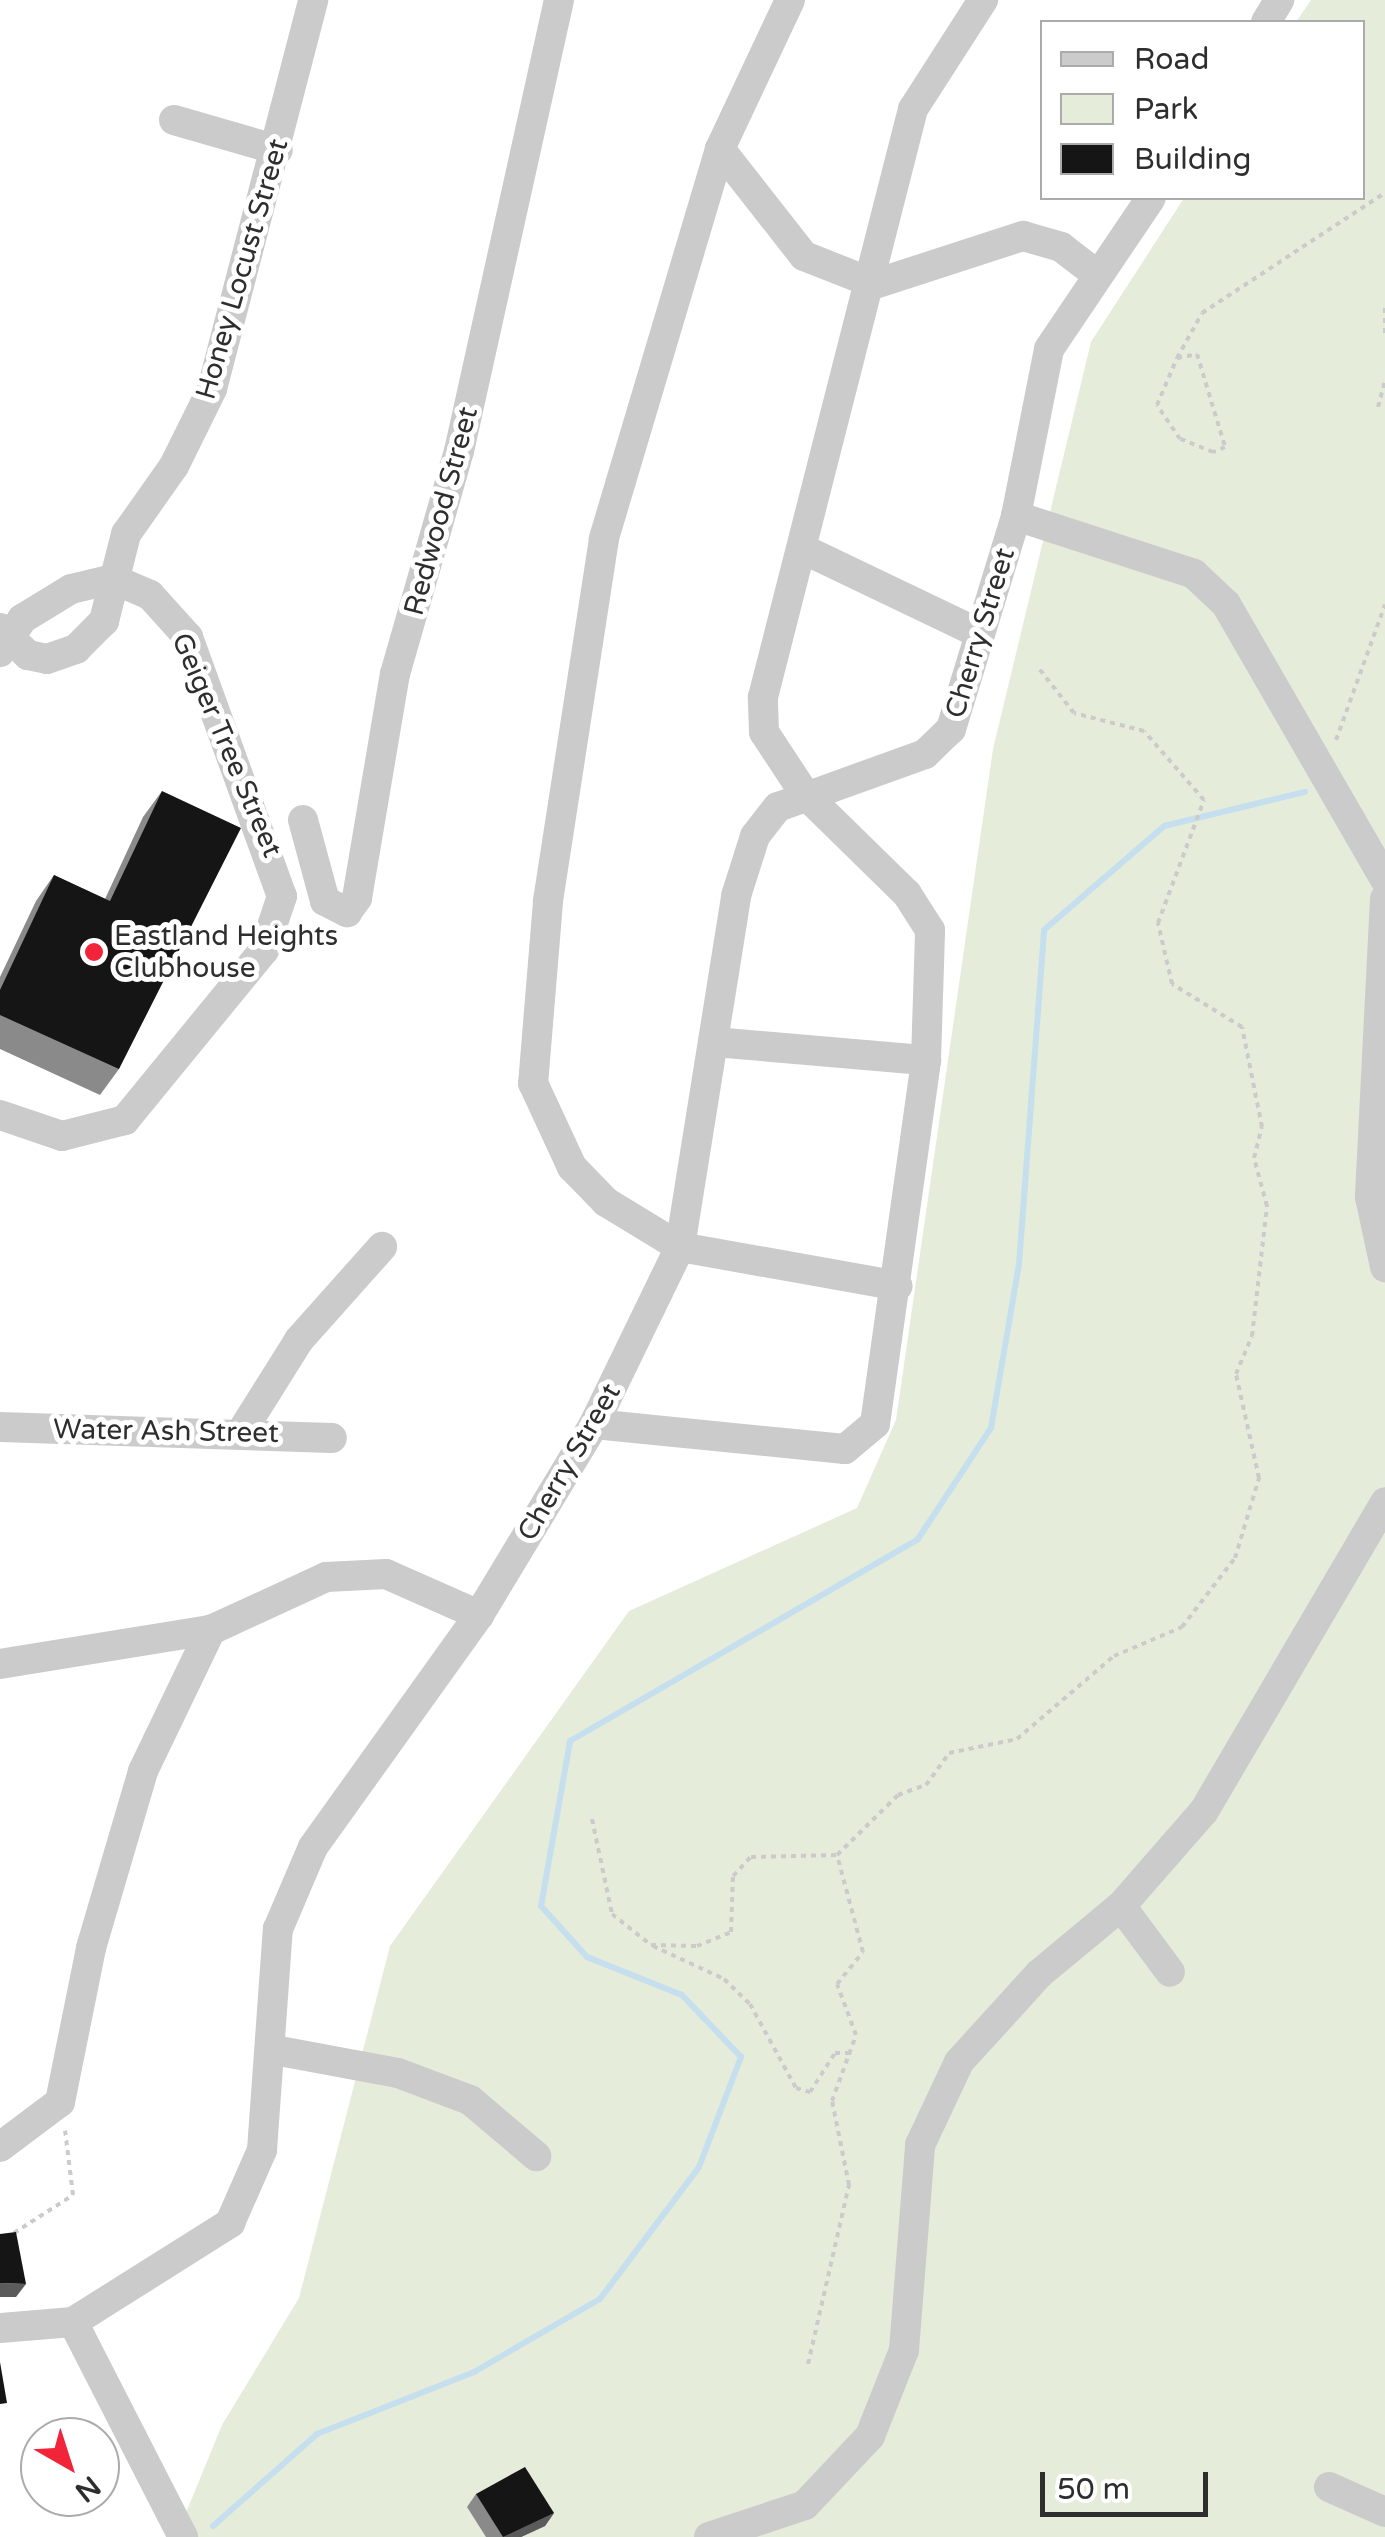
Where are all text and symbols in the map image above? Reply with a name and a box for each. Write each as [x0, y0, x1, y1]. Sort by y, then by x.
legend [1040, 20, 1365, 200]
text: Road [1134, 41, 1209, 78]
text: Park [1134, 91, 1198, 128]
street label: Honey Locust Street [189, 135, 295, 403]
text: Building [1134, 141, 1251, 178]
street label: Redwood Street [397, 403, 485, 619]
street label: Cherry Street [938, 544, 1022, 722]
street label: Geiger Tree Street [165, 628, 289, 862]
place label: Eastland Heights Clubhouse [114, 919, 338, 985]
marker: Eastland Heights Clubhouse [83, 941, 105, 963]
street label: Cherry Street [510, 1377, 628, 1547]
street label: Water Ash Street [53, 1412, 279, 1450]
north arrow [20, 2417, 120, 2517]
scale bar [1045, 2452, 1212, 2514]
text: N [68, 2468, 107, 2509]
text: 50 m [1057, 2471, 1130, 2508]

